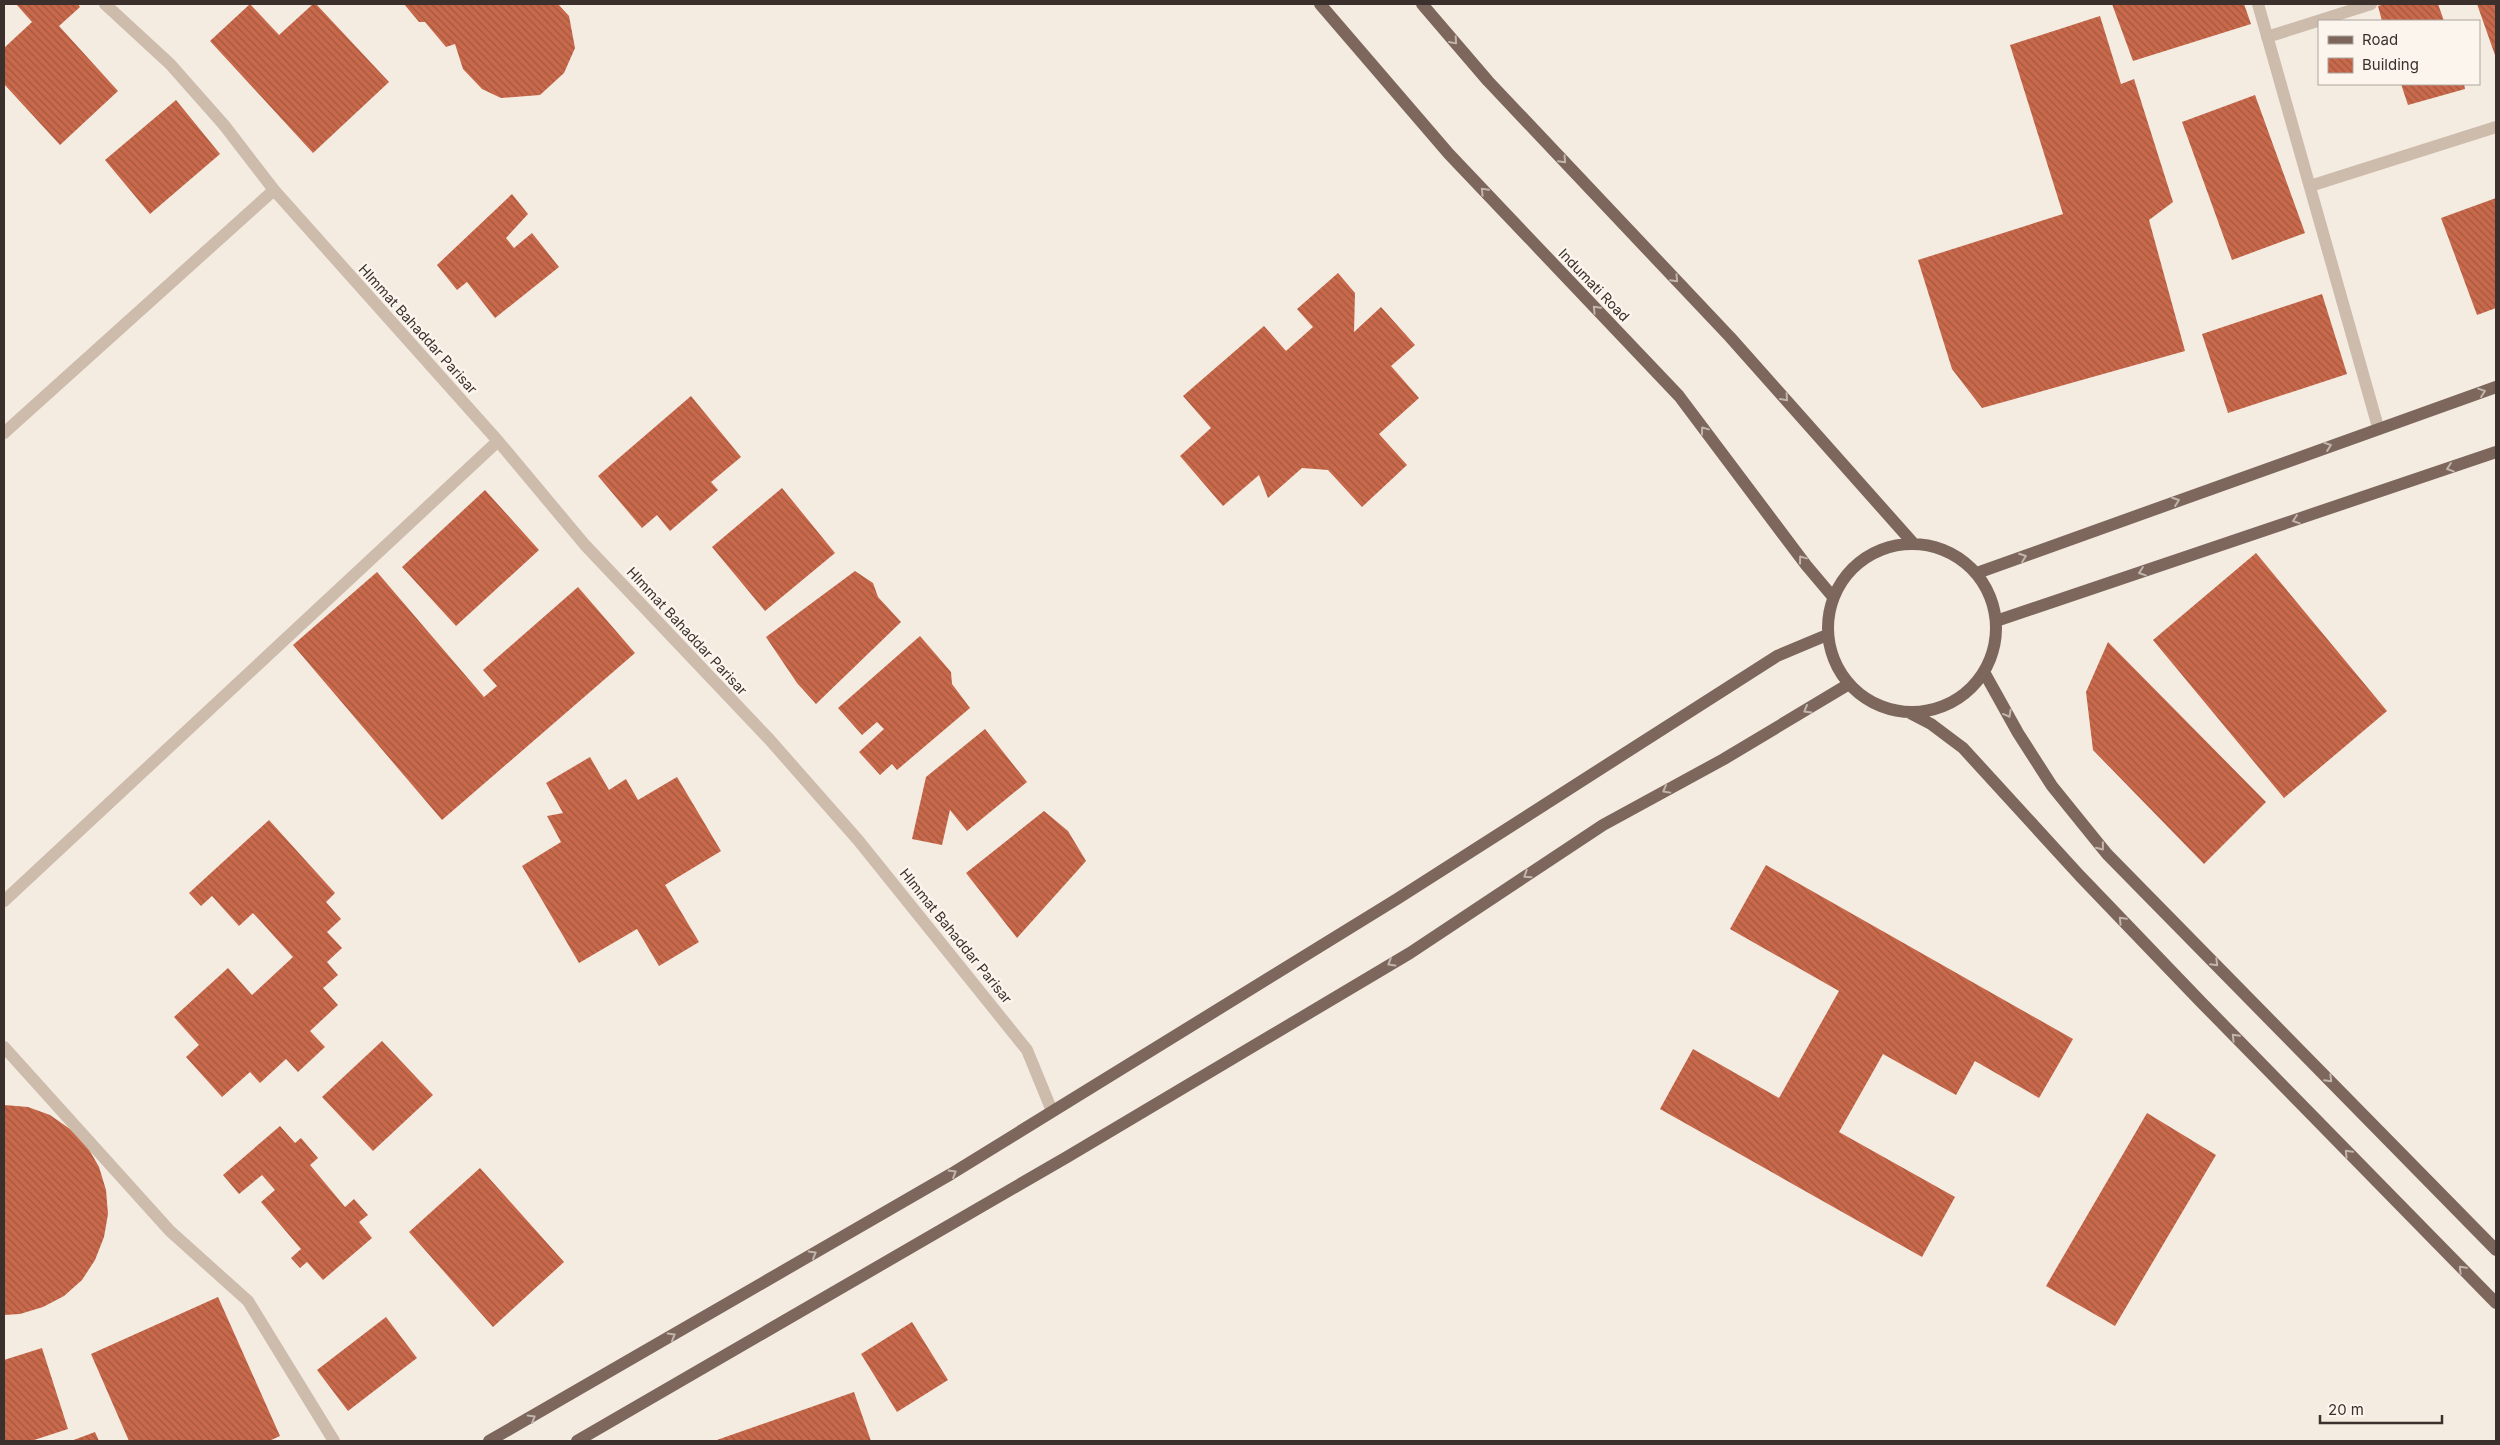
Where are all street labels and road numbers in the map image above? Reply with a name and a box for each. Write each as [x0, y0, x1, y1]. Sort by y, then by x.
street label: Indumati Road [1555, 245, 1633, 325]
street label: HImmat Bahaddar Parisar [356, 260, 481, 397]
street label: HImmat Bahaddar Parisar [624, 563, 751, 698]
street label: HImmat Bahaddar Parisar [897, 865, 1016, 1007]

